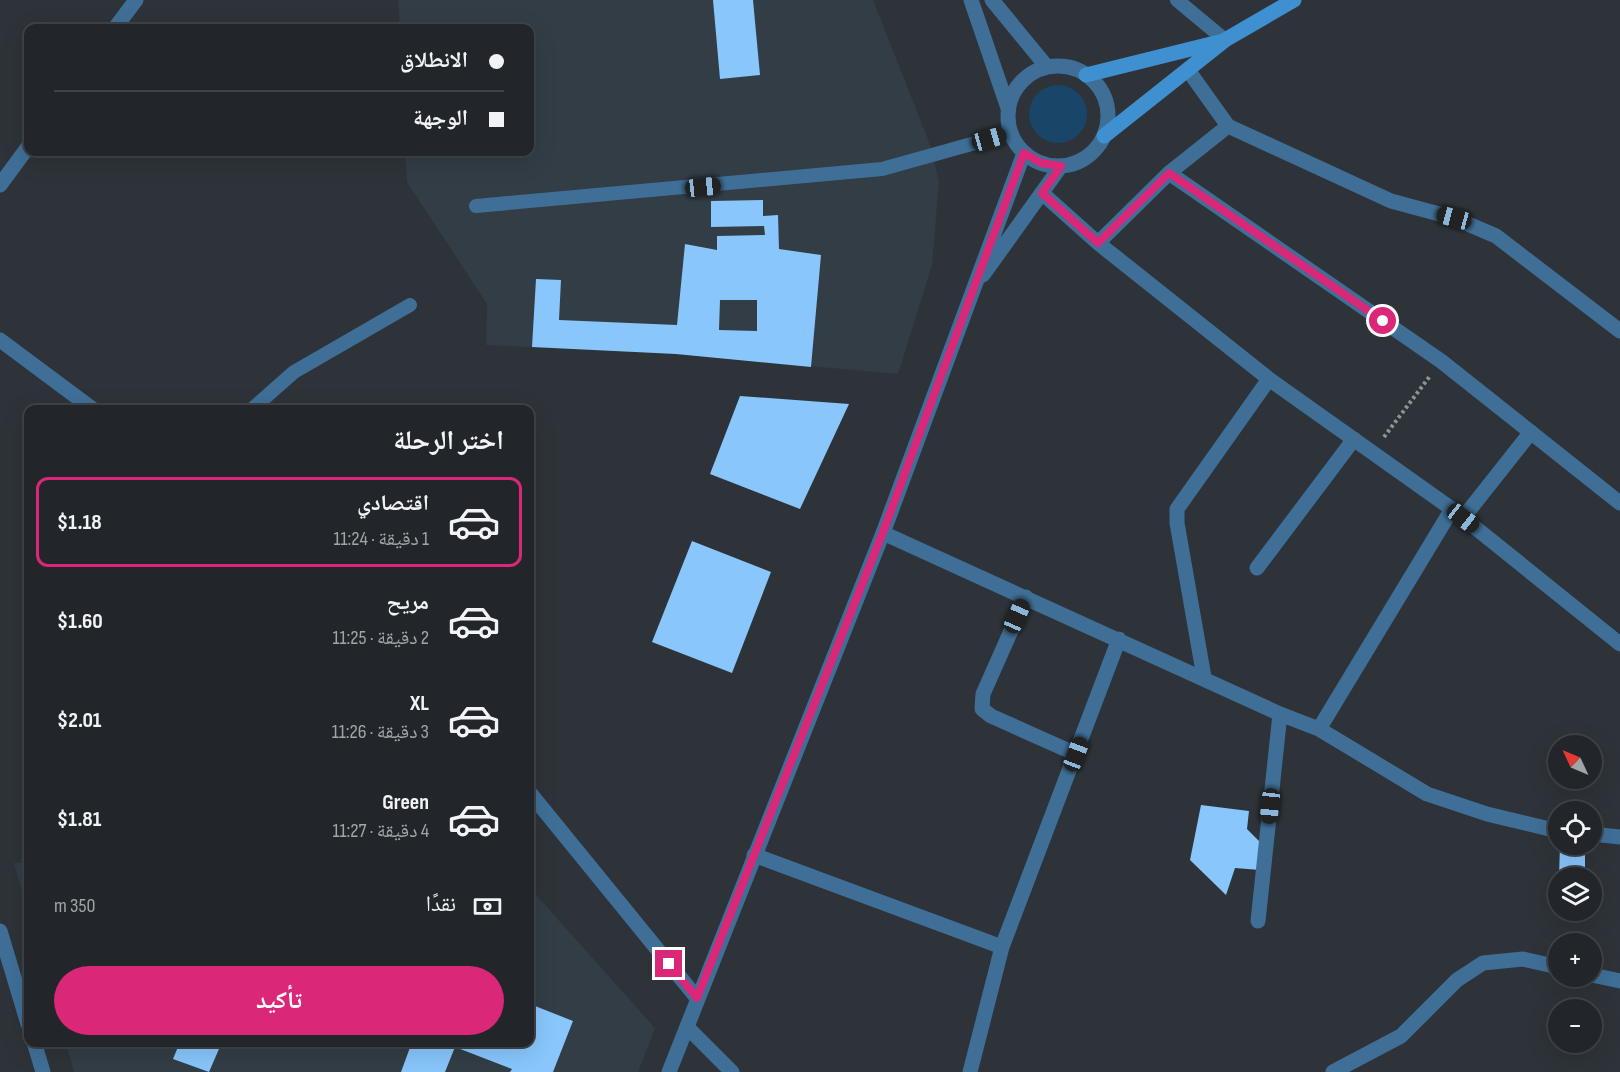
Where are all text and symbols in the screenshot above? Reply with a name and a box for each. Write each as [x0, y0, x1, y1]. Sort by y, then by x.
text: الانطلاق [400, 47, 468, 74]
text: الوجهة [413, 105, 468, 132]
car [969, 125, 1009, 153]
car [684, 176, 722, 198]
car [1434, 205, 1474, 231]
route start [1369, 307, 1396, 334]
text: اختر الرحلة [393, 425, 504, 457]
text: اقتصادي [357, 490, 429, 517]
icon: car [447, 495, 501, 549]
car [1443, 500, 1483, 536]
text: $1.18 [57, 509, 102, 536]
text: 1 دقيقة · 11:24 [334, 527, 429, 551]
text: مريح [386, 589, 429, 616]
icon: car [447, 594, 501, 648]
car [1001, 596, 1033, 636]
text: $1.60 [57, 608, 103, 635]
text: 2 دقيقة · 11:25 [333, 626, 429, 650]
text: XL [410, 690, 429, 717]
icon: car [447, 693, 501, 747]
text: $2.01 [57, 707, 102, 734]
text: 3 دقيقة · 11:26 [332, 720, 429, 744]
car [1061, 734, 1091, 774]
north arrow [1548, 735, 1602, 789]
map controls [1548, 735, 1602, 1053]
car [1259, 787, 1281, 825]
text: Green [382, 789, 429, 816]
icon: car [447, 792, 501, 846]
button: locate [1548, 801, 1602, 855]
text: $1.81 [57, 806, 101, 833]
text: 4 دقيقة · 11:27 [332, 819, 429, 843]
button: layers [1548, 867, 1602, 921]
icon: cash [471, 890, 504, 923]
text: نقدًا [426, 891, 456, 918]
text: 350 m [54, 894, 95, 918]
button: + [1548, 933, 1602, 987]
route end [655, 950, 682, 977]
button: تأكيد [54, 966, 504, 1035]
button: − [1548, 999, 1602, 1053]

